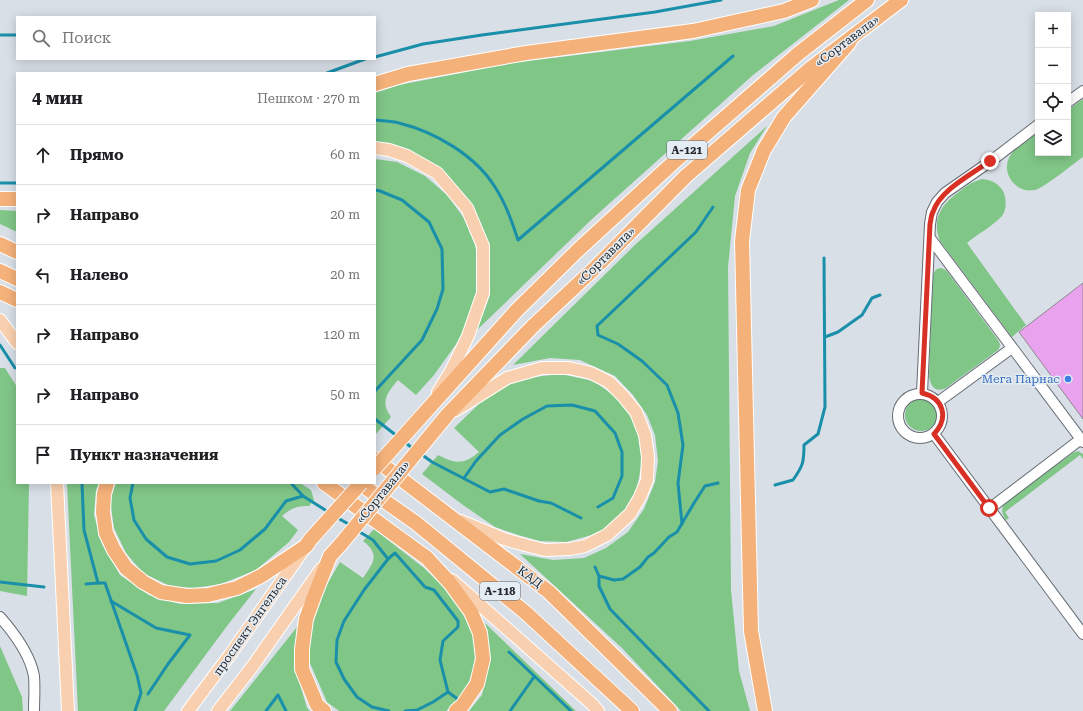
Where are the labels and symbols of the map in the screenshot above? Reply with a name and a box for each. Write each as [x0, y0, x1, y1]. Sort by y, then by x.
street label: «Сортавала» [812, 12, 882, 70]
road number: А-121 [667, 141, 707, 159]
route end [981, 152, 999, 170]
street label: «Сортавала» [574, 224, 638, 288]
place label: Мега Парнас [982, 372, 1060, 386]
marker: Мега Парнас [1063, 374, 1073, 384]
street label: «Сортавала» [354, 458, 413, 526]
route start [980, 499, 998, 517]
street label: КАД [515, 563, 545, 591]
street label: проспект Энгельса [210, 573, 290, 678]
road number: А-118 [480, 582, 520, 600]

